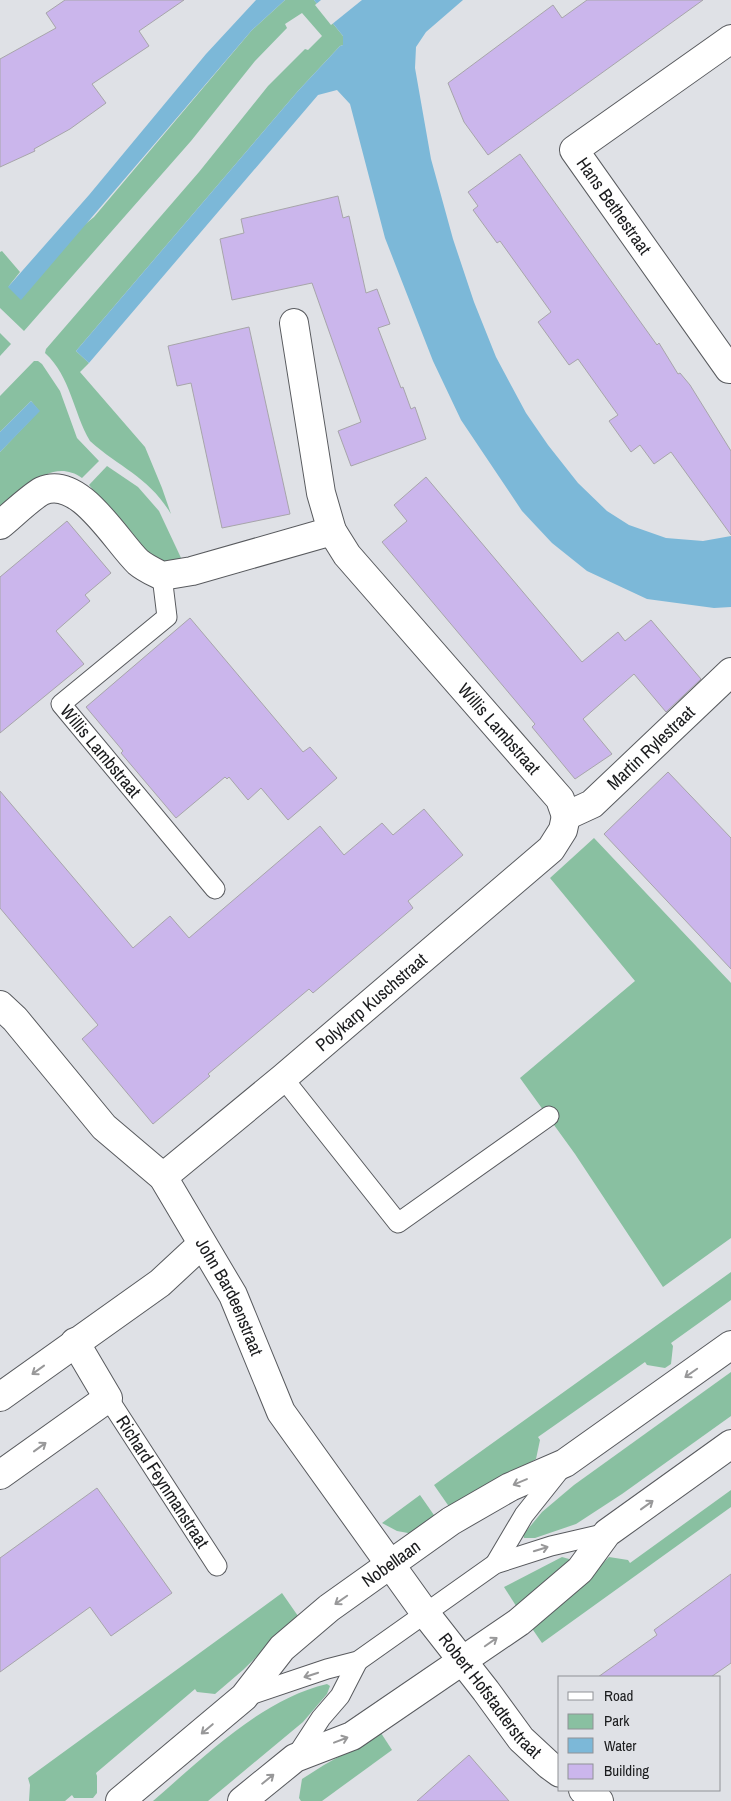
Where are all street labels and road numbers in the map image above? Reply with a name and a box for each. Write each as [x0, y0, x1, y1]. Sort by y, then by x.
street label: Hans Bethestraat [571, 152, 657, 260]
street label: Willis Lambstraat [452, 677, 546, 780]
street label: Willis Lambstraat [55, 699, 147, 803]
street label: Martin Rylestraat [601, 700, 700, 795]
street label: Polykarp Kuschstraat [310, 947, 432, 1057]
street label: John Bardeenstraat [190, 1233, 270, 1359]
street label: Richard Feynmanstraat [111, 1410, 215, 1553]
street label: Nobellaan [357, 1534, 425, 1593]
street label: Robert Hofstadterstraat [433, 1627, 547, 1764]

